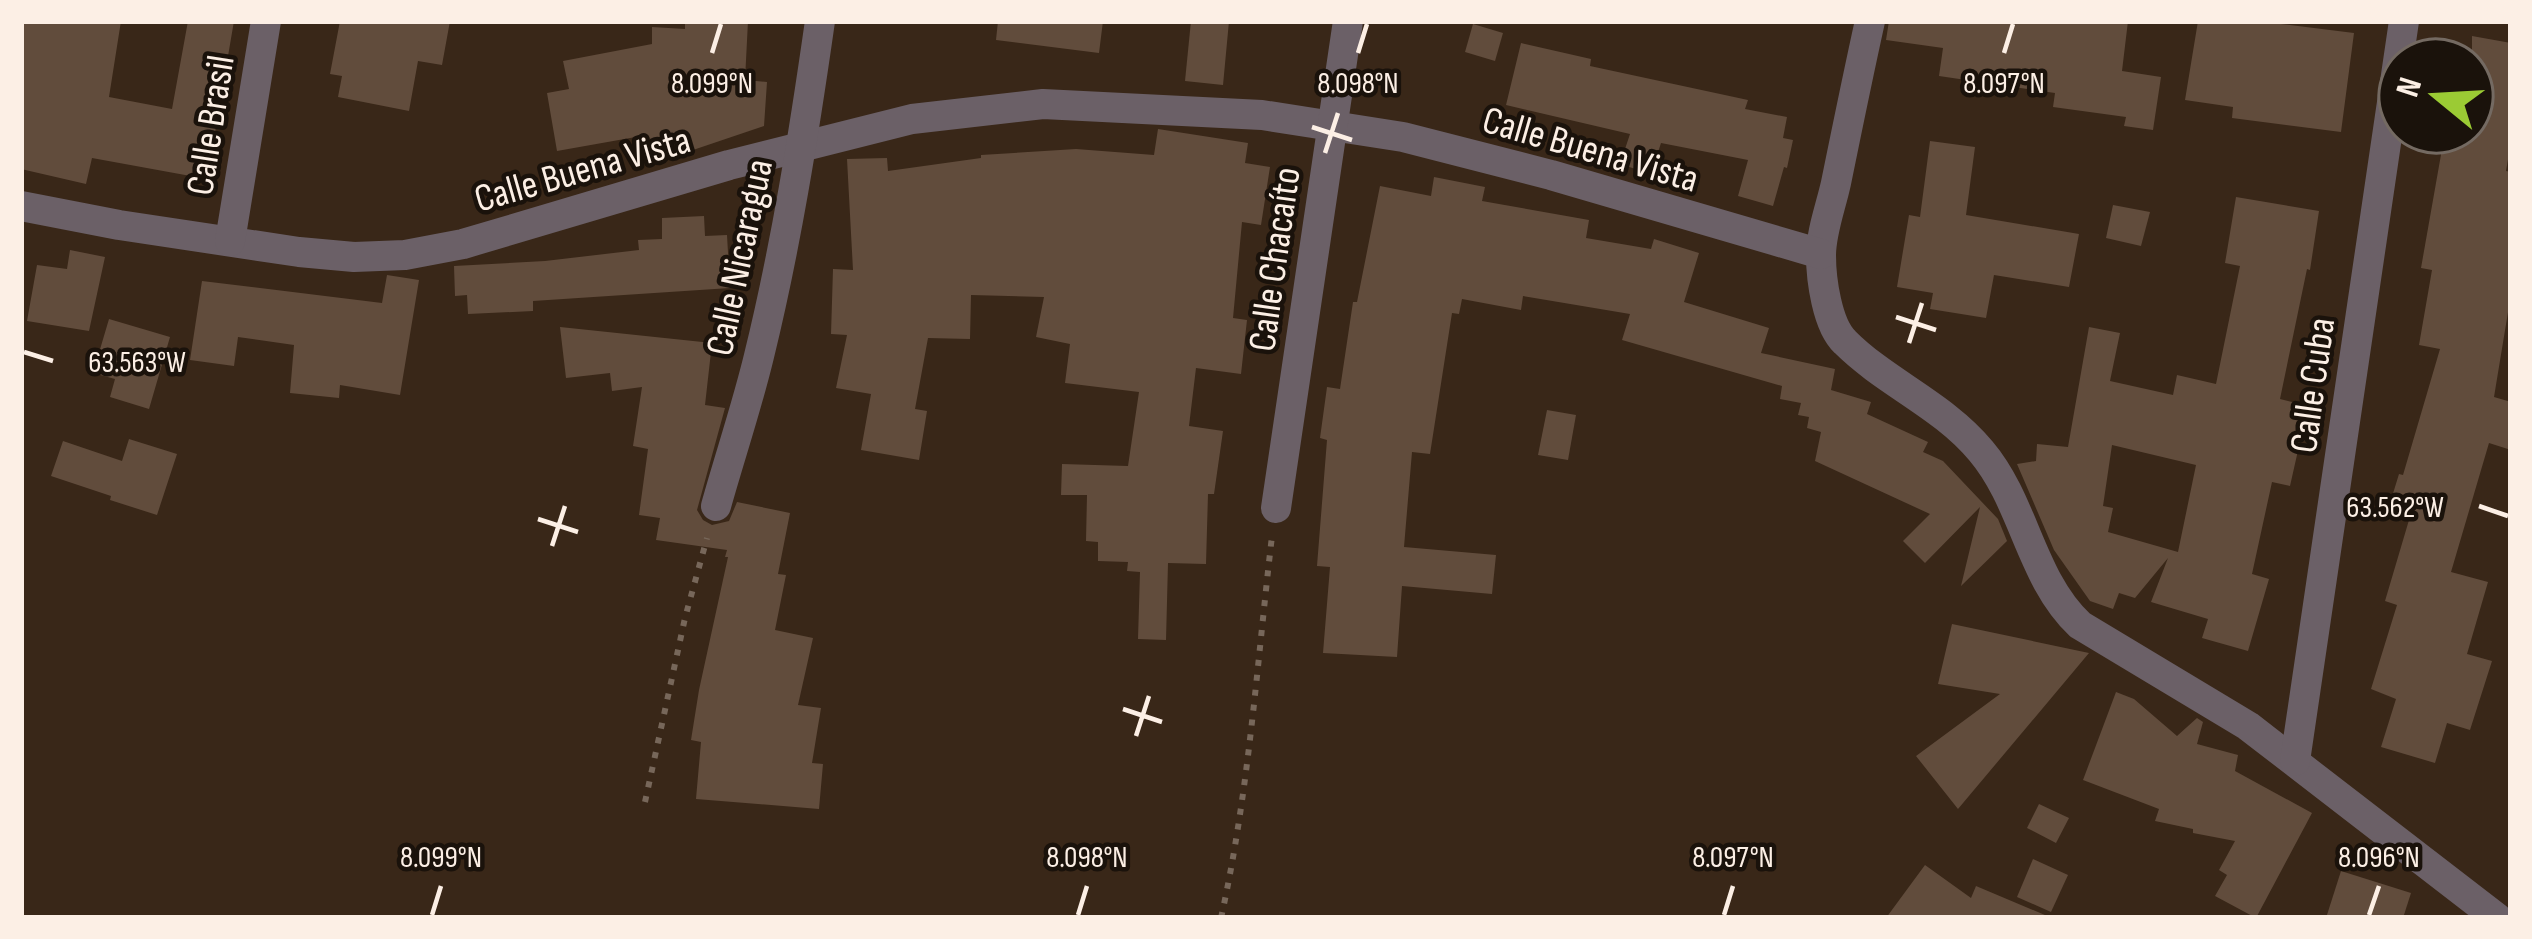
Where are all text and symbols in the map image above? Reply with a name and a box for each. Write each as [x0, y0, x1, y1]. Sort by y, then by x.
north arrow [2376, 36, 2496, 156]
street label: Calle Brasil [177, 52, 246, 199]
text: 8.099°N [671, 66, 753, 102]
text: 8.098°N [1317, 66, 1399, 102]
text: 8.097°N [1963, 66, 2045, 102]
text: N [2388, 73, 2431, 102]
street label: Calle Buena Vista [1477, 97, 1704, 204]
street label: Calle Buena Vista [469, 117, 696, 224]
street label: Calle Nicaragua [697, 155, 784, 360]
street label: Calle Chacaíto [1239, 164, 1312, 354]
street label: Calle Cuba [2281, 315, 2346, 456]
text: 63.563°W [88, 345, 186, 381]
text: 63.562°W [2346, 490, 2444, 526]
text: 8.099°N [400, 840, 482, 876]
text: 8.098°N [1046, 840, 1128, 876]
text: 8.097°N [1692, 840, 1774, 876]
text: 8.096°N [2338, 840, 2420, 876]

